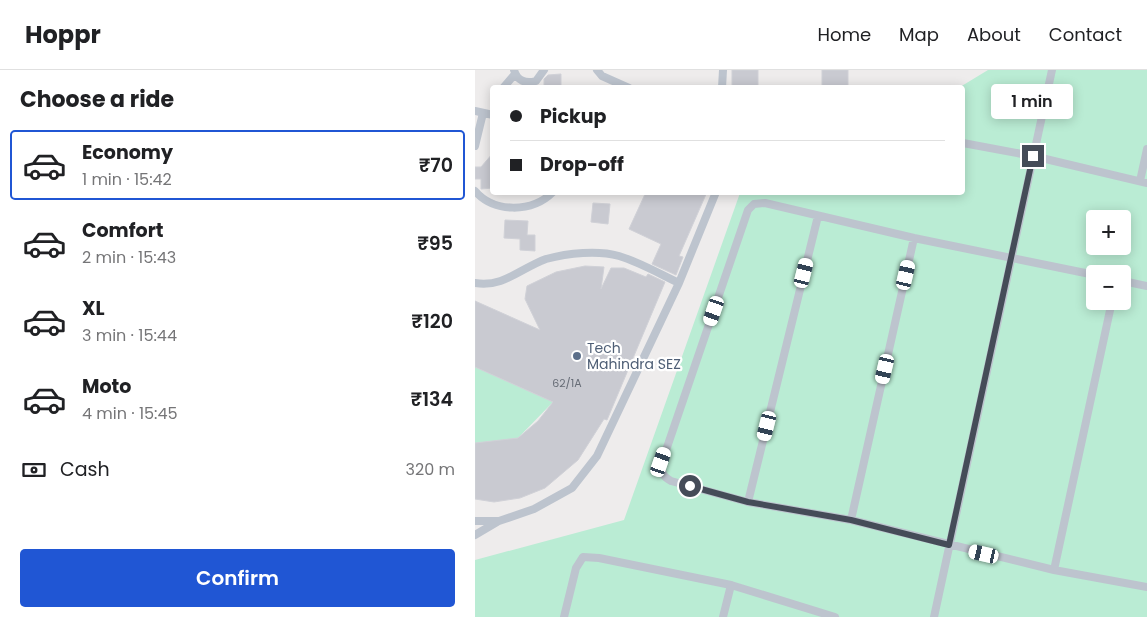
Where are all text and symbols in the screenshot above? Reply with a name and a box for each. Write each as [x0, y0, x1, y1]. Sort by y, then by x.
text: Hoppr [25, 18, 101, 51]
text: Home [817, 22, 871, 47]
text: Map [899, 22, 939, 47]
text: About [967, 22, 1021, 47]
text: Contact [1049, 22, 1122, 47]
callout: 1 min [992, 83, 1074, 118]
text: Choose a ride [20, 84, 174, 115]
text: 1 min [1011, 90, 1053, 113]
text: Pickup [540, 103, 606, 130]
text: Economy [82, 139, 173, 166]
icon: car [22, 143, 67, 188]
route end [1022, 145, 1044, 167]
text: Drop-off [540, 151, 624, 178]
text: ₹70 [419, 152, 453, 179]
text: 1 min · 15:42 [82, 168, 172, 191]
map controls [1086, 210, 1131, 310]
button: + [1086, 210, 1131, 255]
text: Comfort [82, 217, 164, 244]
icon: car [22, 221, 67, 266]
text: ₹95 [417, 230, 453, 257]
text: 2 min · 15:43 [82, 246, 176, 269]
car [793, 257, 814, 289]
car [895, 259, 916, 291]
button: − [1086, 265, 1131, 310]
car [702, 294, 725, 328]
text: XL [82, 295, 105, 322]
icon: car [22, 299, 67, 344]
text: ₹120 [411, 308, 453, 335]
text: 3 min · 15:44 [82, 324, 177, 347]
place label: Tech Mahindra SEZ [587, 338, 681, 374]
marker: Tech Mahindra SEZ [571, 350, 583, 362]
car [874, 353, 895, 385]
text: Moto [82, 373, 131, 400]
house number: 62/1A [552, 375, 582, 391]
icon: car [22, 377, 67, 422]
text: ₹134 [411, 386, 453, 413]
text: 4 min · 15:45 [82, 402, 178, 425]
car [756, 410, 777, 442]
car [649, 445, 672, 479]
icon: cash [20, 456, 48, 484]
text: Cash [60, 456, 110, 483]
text: 320 m [406, 458, 455, 481]
route start [679, 475, 701, 497]
car [967, 543, 1000, 565]
button: Confirm [20, 549, 455, 607]

